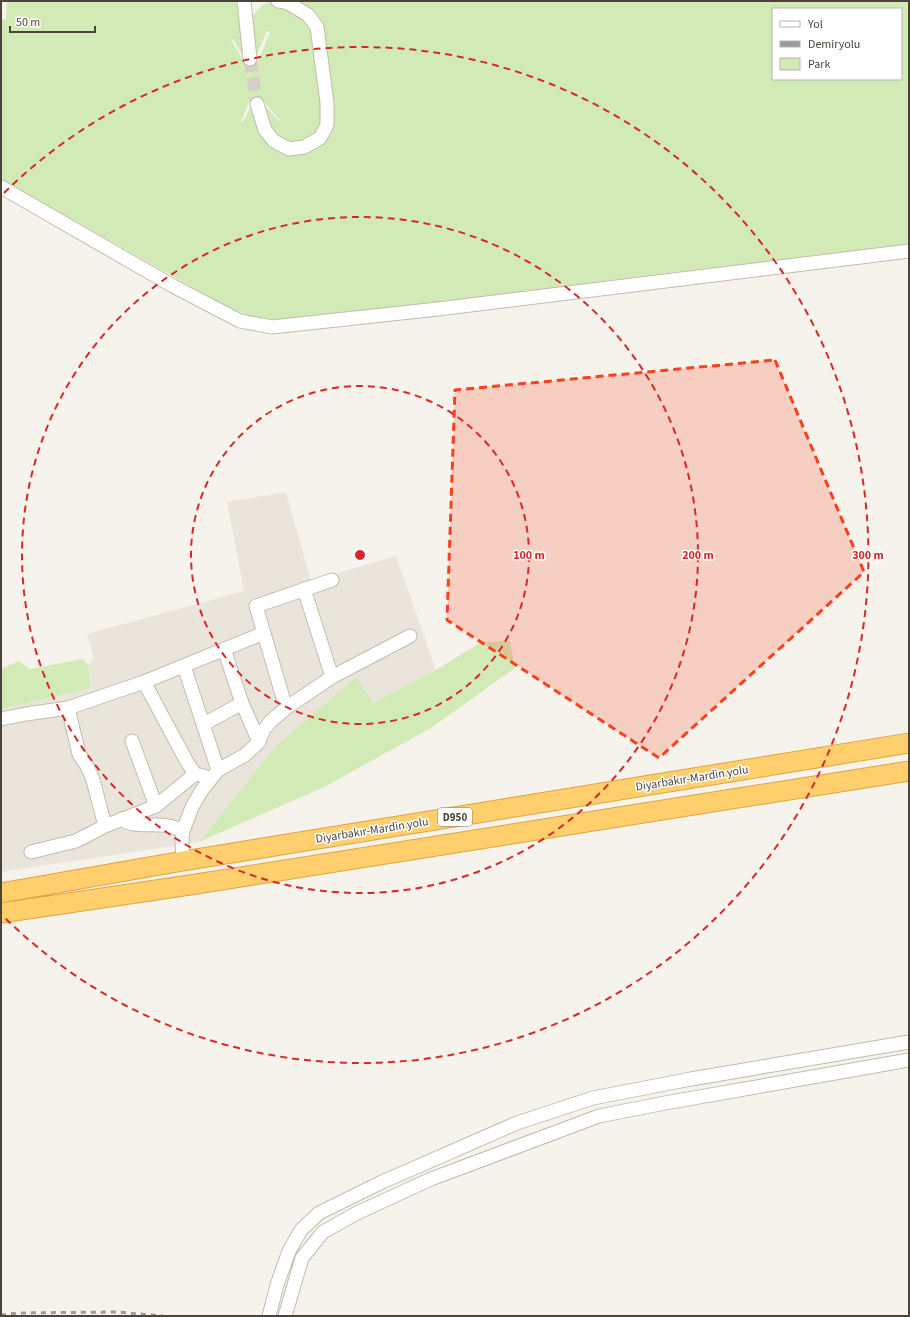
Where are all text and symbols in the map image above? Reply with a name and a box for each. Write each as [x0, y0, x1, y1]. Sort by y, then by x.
scale bar [10, 8, 95, 34]
legend [772, 8, 902, 80]
text: 50 m [16, 14, 40, 31]
text: Yol [807, 16, 823, 33]
text: Demiryolu [808, 36, 860, 53]
text: Park [808, 56, 830, 73]
text: 100 m [513, 547, 545, 564]
text: 200 m [682, 547, 714, 564]
text: 300 m [852, 547, 884, 564]
centre of rings [353, 548, 367, 562]
street label: Diyarbakır-Mardin yolu [634, 761, 750, 796]
road number: D950 [438, 808, 472, 826]
street label: Diyarbakır-Mardin yolu [314, 813, 430, 848]

